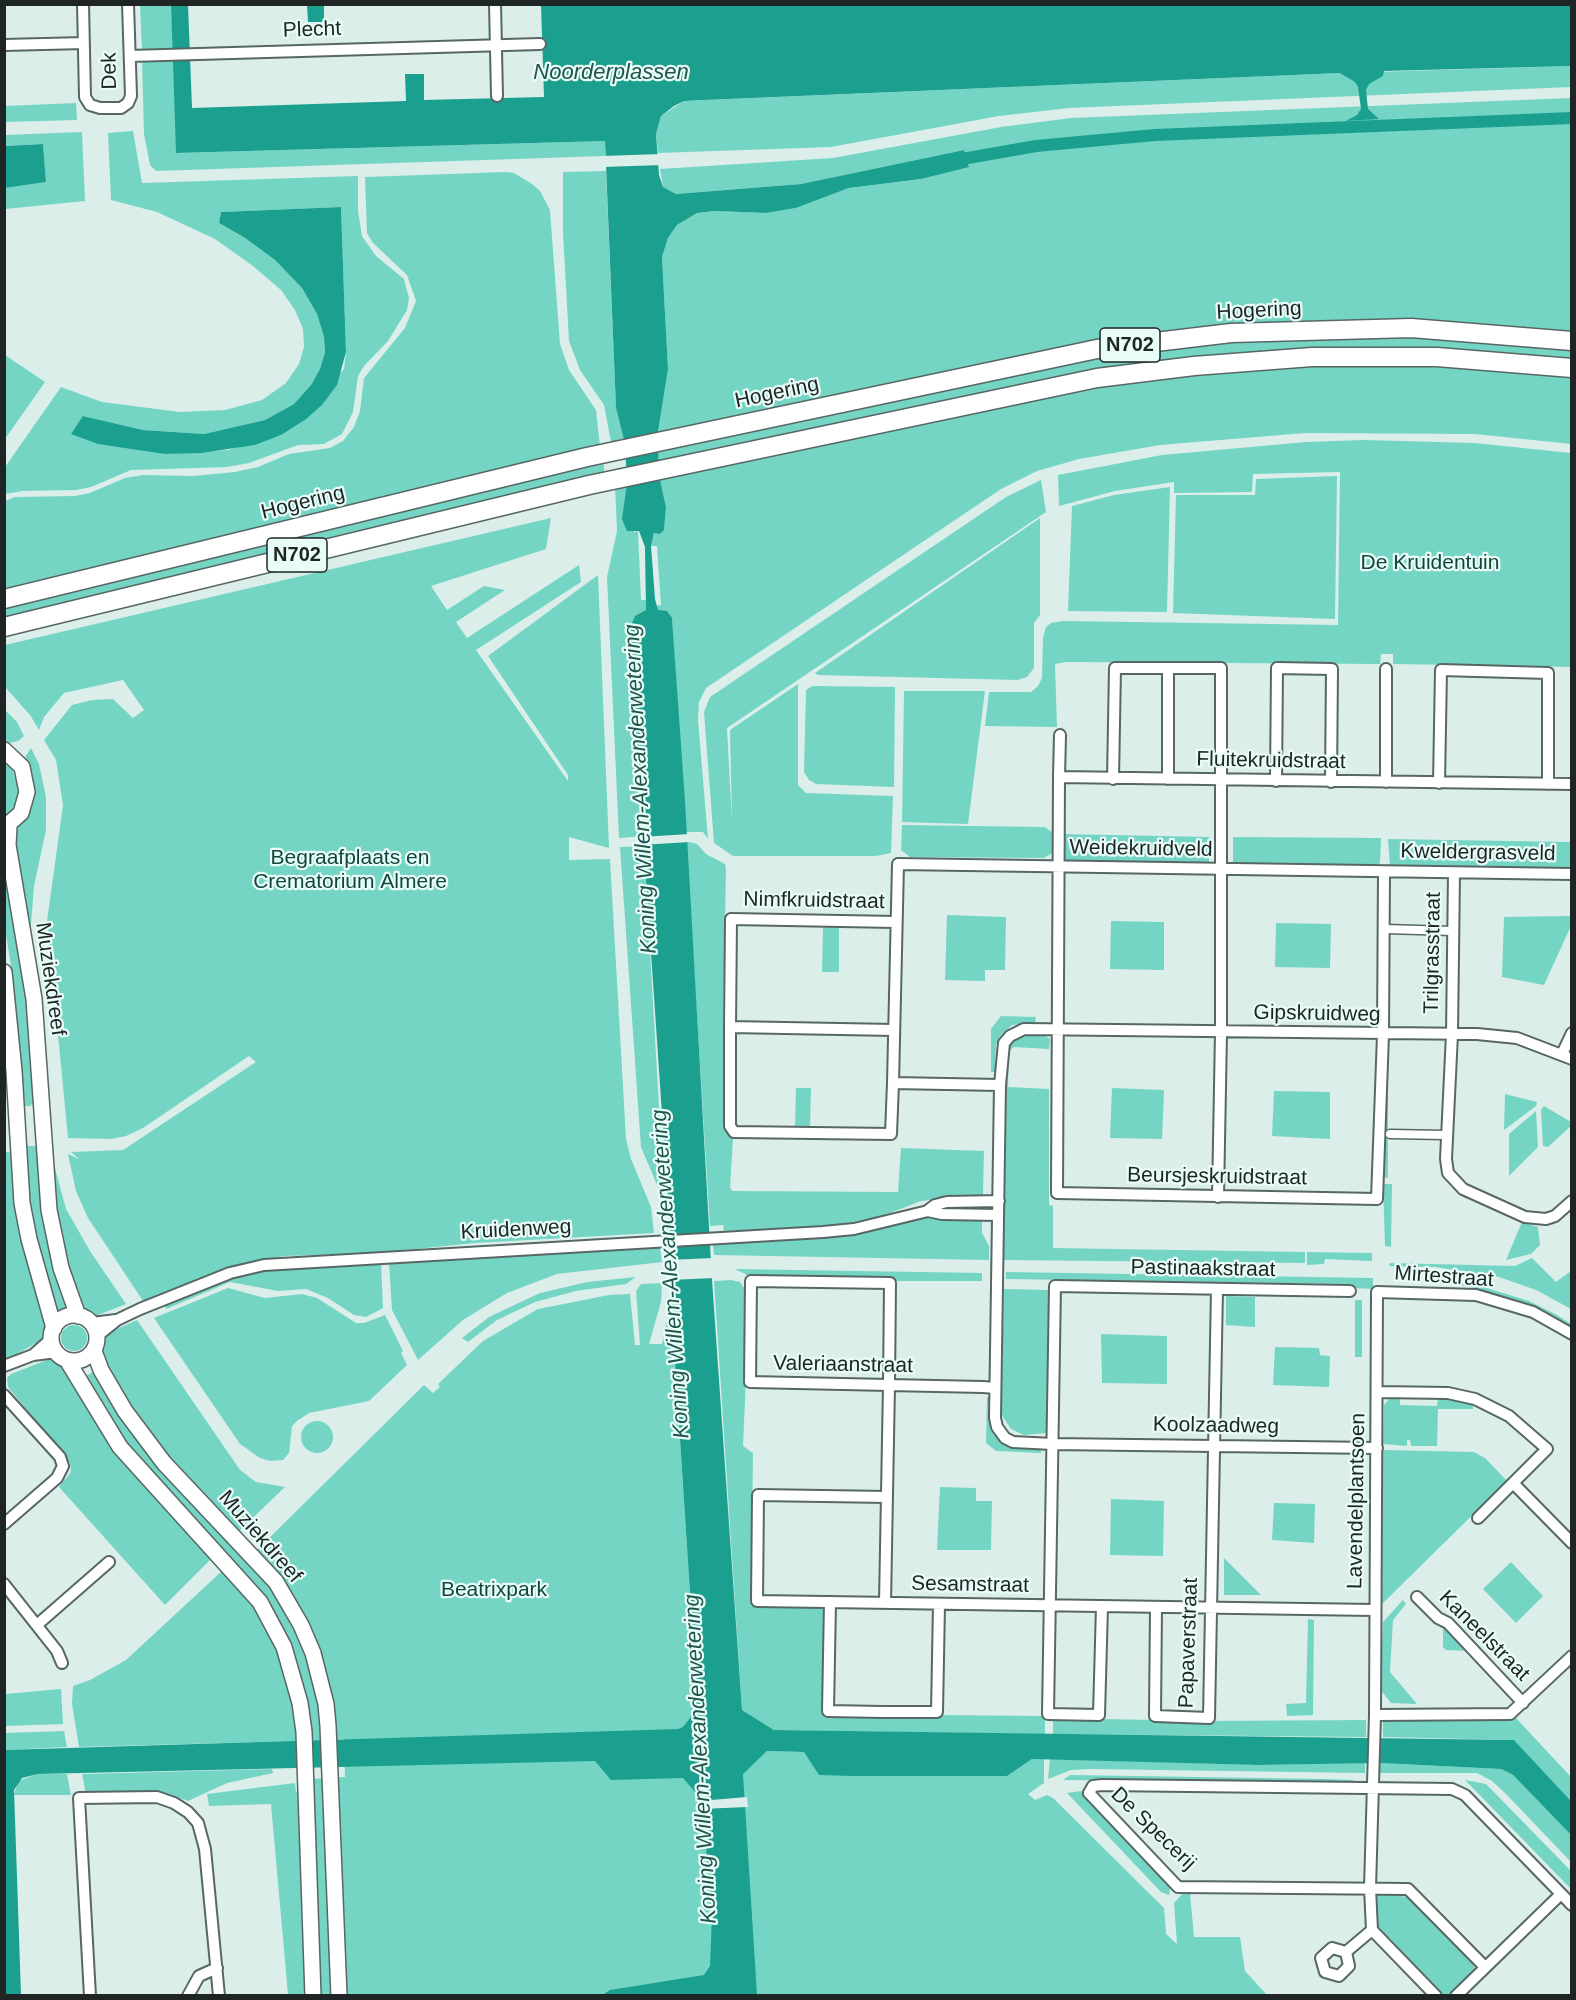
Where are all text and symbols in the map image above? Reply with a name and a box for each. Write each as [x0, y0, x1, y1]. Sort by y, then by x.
street label: Plecht [282, 16, 342, 44]
street label: Dek [97, 52, 123, 90]
water label: Noorderplassen [533, 60, 689, 86]
street label: Hogering [1216, 296, 1302, 326]
road number: N702 [1100, 328, 1160, 362]
street label: Hogering [733, 372, 821, 414]
street label: Hogering [259, 480, 347, 526]
road number: N702 [267, 538, 327, 572]
park label: De Kruidentuin [1361, 550, 1499, 576]
water label: Koning Willem-Alexanderwetering [619, 624, 663, 954]
street label: Fluitekruidstraat [1196, 747, 1346, 775]
street label: Weidekruidveld [1069, 835, 1213, 863]
street label: Kweldergrasveld [1400, 839, 1556, 867]
park label: Begraafplaats en Crematorium Almere [253, 845, 447, 895]
street label: Nimfkruidstraat [743, 887, 885, 915]
street label: Trilgrasstraat [1419, 892, 1447, 1014]
street label: Muziekdreef [30, 921, 70, 1037]
street label: Gipskruidweg [1253, 1000, 1381, 1028]
water label: Koning Willem-Alexanderwetering [646, 1109, 696, 1439]
street label: Beursjeskruidstraat [1127, 1163, 1307, 1191]
street label: Kruidenweg [460, 1215, 572, 1245]
street label: Pastinaakstraat [1130, 1255, 1276, 1283]
street label: Mirtestraat [1394, 1261, 1494, 1293]
street label: Valeriaanstraat [773, 1351, 913, 1379]
street label: Koolzaadweg [1153, 1412, 1279, 1440]
street label: Lavendelplantsoen [1343, 1413, 1371, 1589]
street label: Muziekdreef [213, 1486, 307, 1588]
street label: Sesamstraat [911, 1571, 1029, 1599]
park label: Beatrixpark [441, 1577, 547, 1603]
street label: Papaverstraat [1174, 1577, 1204, 1709]
street label: Kaneelstraat [1433, 1585, 1535, 1687]
water label: Koning Willem-Alexanderwetering [679, 1594, 723, 1924]
street label: De Specerij [1105, 1782, 1201, 1876]

